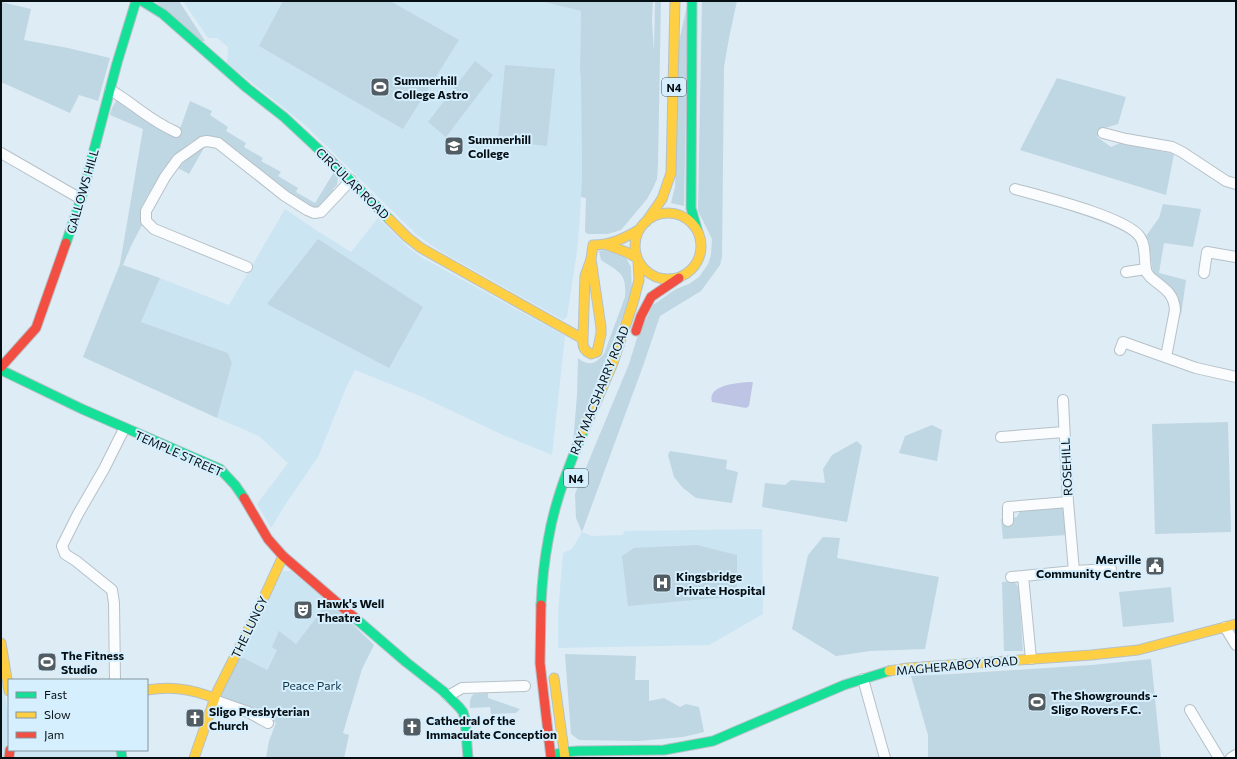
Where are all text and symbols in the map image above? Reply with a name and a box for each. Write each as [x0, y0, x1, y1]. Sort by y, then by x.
place label: Summerhill College Astro [394, 73, 468, 101]
sports icon: Summerhill College Astro [369, 76, 391, 98]
road number: N4 [662, 78, 686, 96]
place label: Summerhill College [468, 132, 531, 160]
school or university icon: Summerhill College [443, 135, 465, 157]
street label: CIRCULAR ROAD [313, 145, 393, 222]
street label: GALLOWS HILL [63, 147, 101, 235]
street label: RAY MACSHARRY ROAD [567, 323, 631, 456]
street label: TEMPLE STREET [133, 427, 225, 479]
street label: ROSEHILL [1057, 438, 1075, 496]
road number: N4 [564, 469, 588, 487]
place label: Merville Community Centre [1036, 552, 1141, 580]
public building icon: Merville Community Centre [1144, 555, 1166, 577]
place label: Kingsbridge Private Hospital [676, 569, 765, 597]
hospital icon: Kingsbridge Private Hospital [651, 572, 673, 594]
street label: THE LUNGY [228, 594, 270, 660]
place label: Hawk's Well Theatre [317, 596, 384, 624]
theatre icon: Hawk's Well Theatre [292, 599, 314, 621]
place label: The Fitness Studio [61, 648, 124, 676]
sports icon: The Fitness Studio [36, 651, 58, 673]
street label: MAGHERABOY ROAD [895, 653, 1019, 677]
park label: Peace Park [282, 678, 342, 692]
legend [8, 679, 148, 751]
text: Fast [44, 687, 67, 701]
place label: The Showgrounds - Sligo Rovers F.C. [1051, 688, 1158, 716]
sports icon: The Showgrounds - Sligo Rovers F.C. [1026, 691, 1048, 713]
place label: Sligo Presbyterian Church [209, 704, 310, 732]
text: Slow [44, 707, 71, 721]
church icon: Sligo Presbyterian Church [184, 707, 206, 729]
place label: Cathedral of the Immaculate Conception [426, 713, 557, 741]
church icon: Cathedral of the Immaculate Conception [401, 716, 423, 738]
text: Jam [44, 727, 64, 742]

